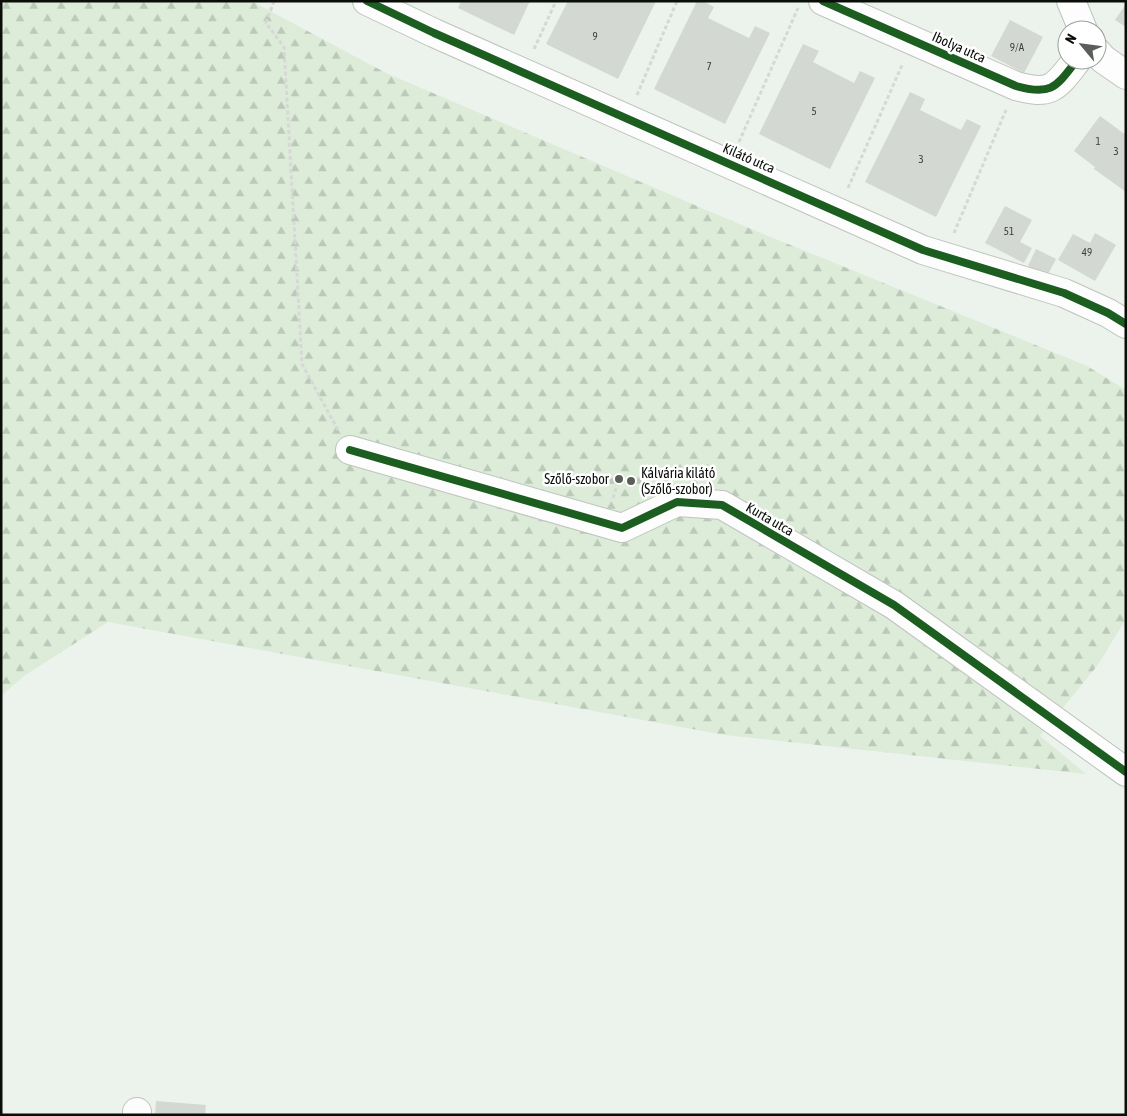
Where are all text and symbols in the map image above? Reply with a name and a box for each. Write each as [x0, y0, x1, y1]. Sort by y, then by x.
north arrow [1057, 20, 1107, 70]
street label: Ibolya utca [930, 28, 988, 66]
house number: 9 [592, 30, 598, 42]
text: N [1062, 31, 1080, 46]
house number: 9/A [1010, 41, 1025, 53]
house number: 7 [706, 60, 712, 72]
house number: 5 [811, 105, 817, 117]
house number: 1 [1095, 135, 1101, 147]
street label: Kilátó utca [721, 139, 777, 177]
house number: 3 [1113, 145, 1119, 157]
house number: 3 [918, 153, 924, 165]
house number: 51 [1004, 225, 1014, 237]
house number: 49 [1082, 246, 1092, 258]
place label: Kálvária kilátó (Szőlő-szobor) [641, 465, 715, 497]
place label: Szőlő-szobor [544, 471, 610, 487]
marker: Szőlő-szobor [613, 473, 625, 485]
marker: Kálvária kilátó (Szőlő-szobor) [625, 475, 637, 487]
street label: Kurta utca [743, 499, 797, 539]

